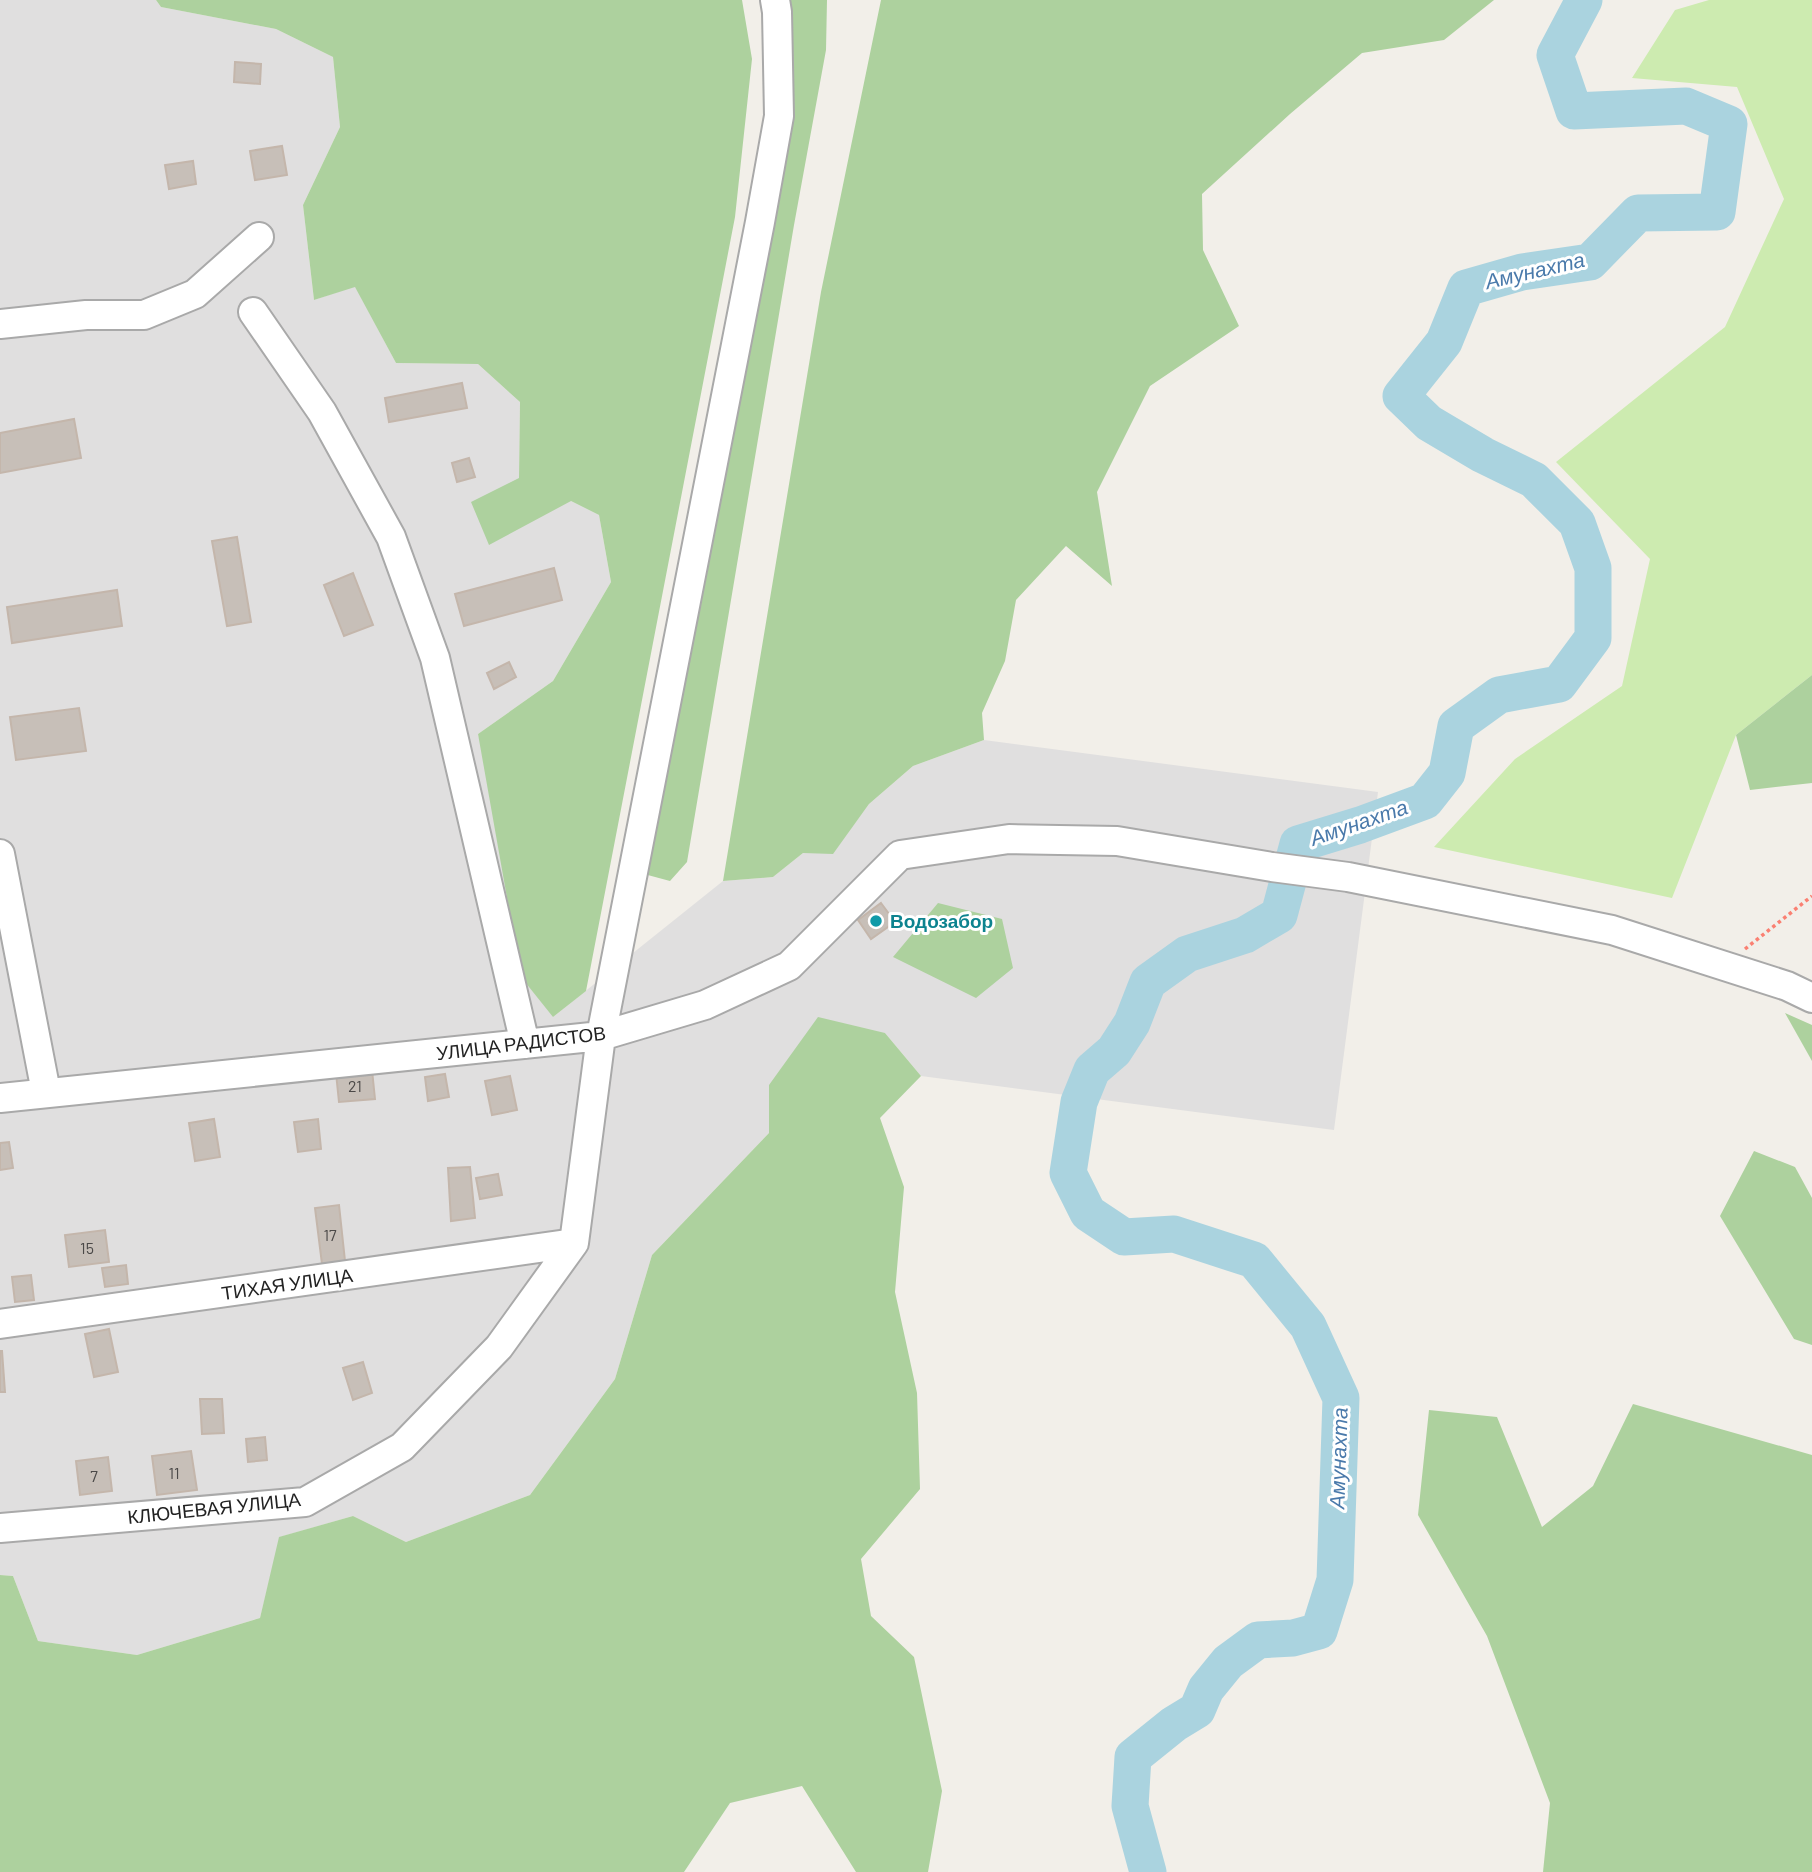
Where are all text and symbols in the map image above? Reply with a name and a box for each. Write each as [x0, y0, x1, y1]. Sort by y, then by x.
water label: Амунахта [1481, 246, 1587, 294]
water label: Амунахта [1305, 793, 1410, 851]
place label: Водозабор [890, 909, 993, 932]
marker: Водозабор [868, 913, 884, 929]
street label: УЛИЦА РАДИСТОВ [435, 1021, 607, 1064]
house number: 21 [348, 1076, 362, 1095]
house number: 17 [323, 1225, 337, 1244]
house number: 15 [80, 1238, 94, 1257]
street label: ТИХАЯ УЛИЦА [220, 1263, 354, 1304]
water label: Амунахта [1323, 1407, 1352, 1511]
house number: 11 [168, 1463, 180, 1482]
house number: 7 [90, 1466, 98, 1485]
street label: КЛЮЧЕВАЯ УЛИЦА [126, 1487, 302, 1528]

